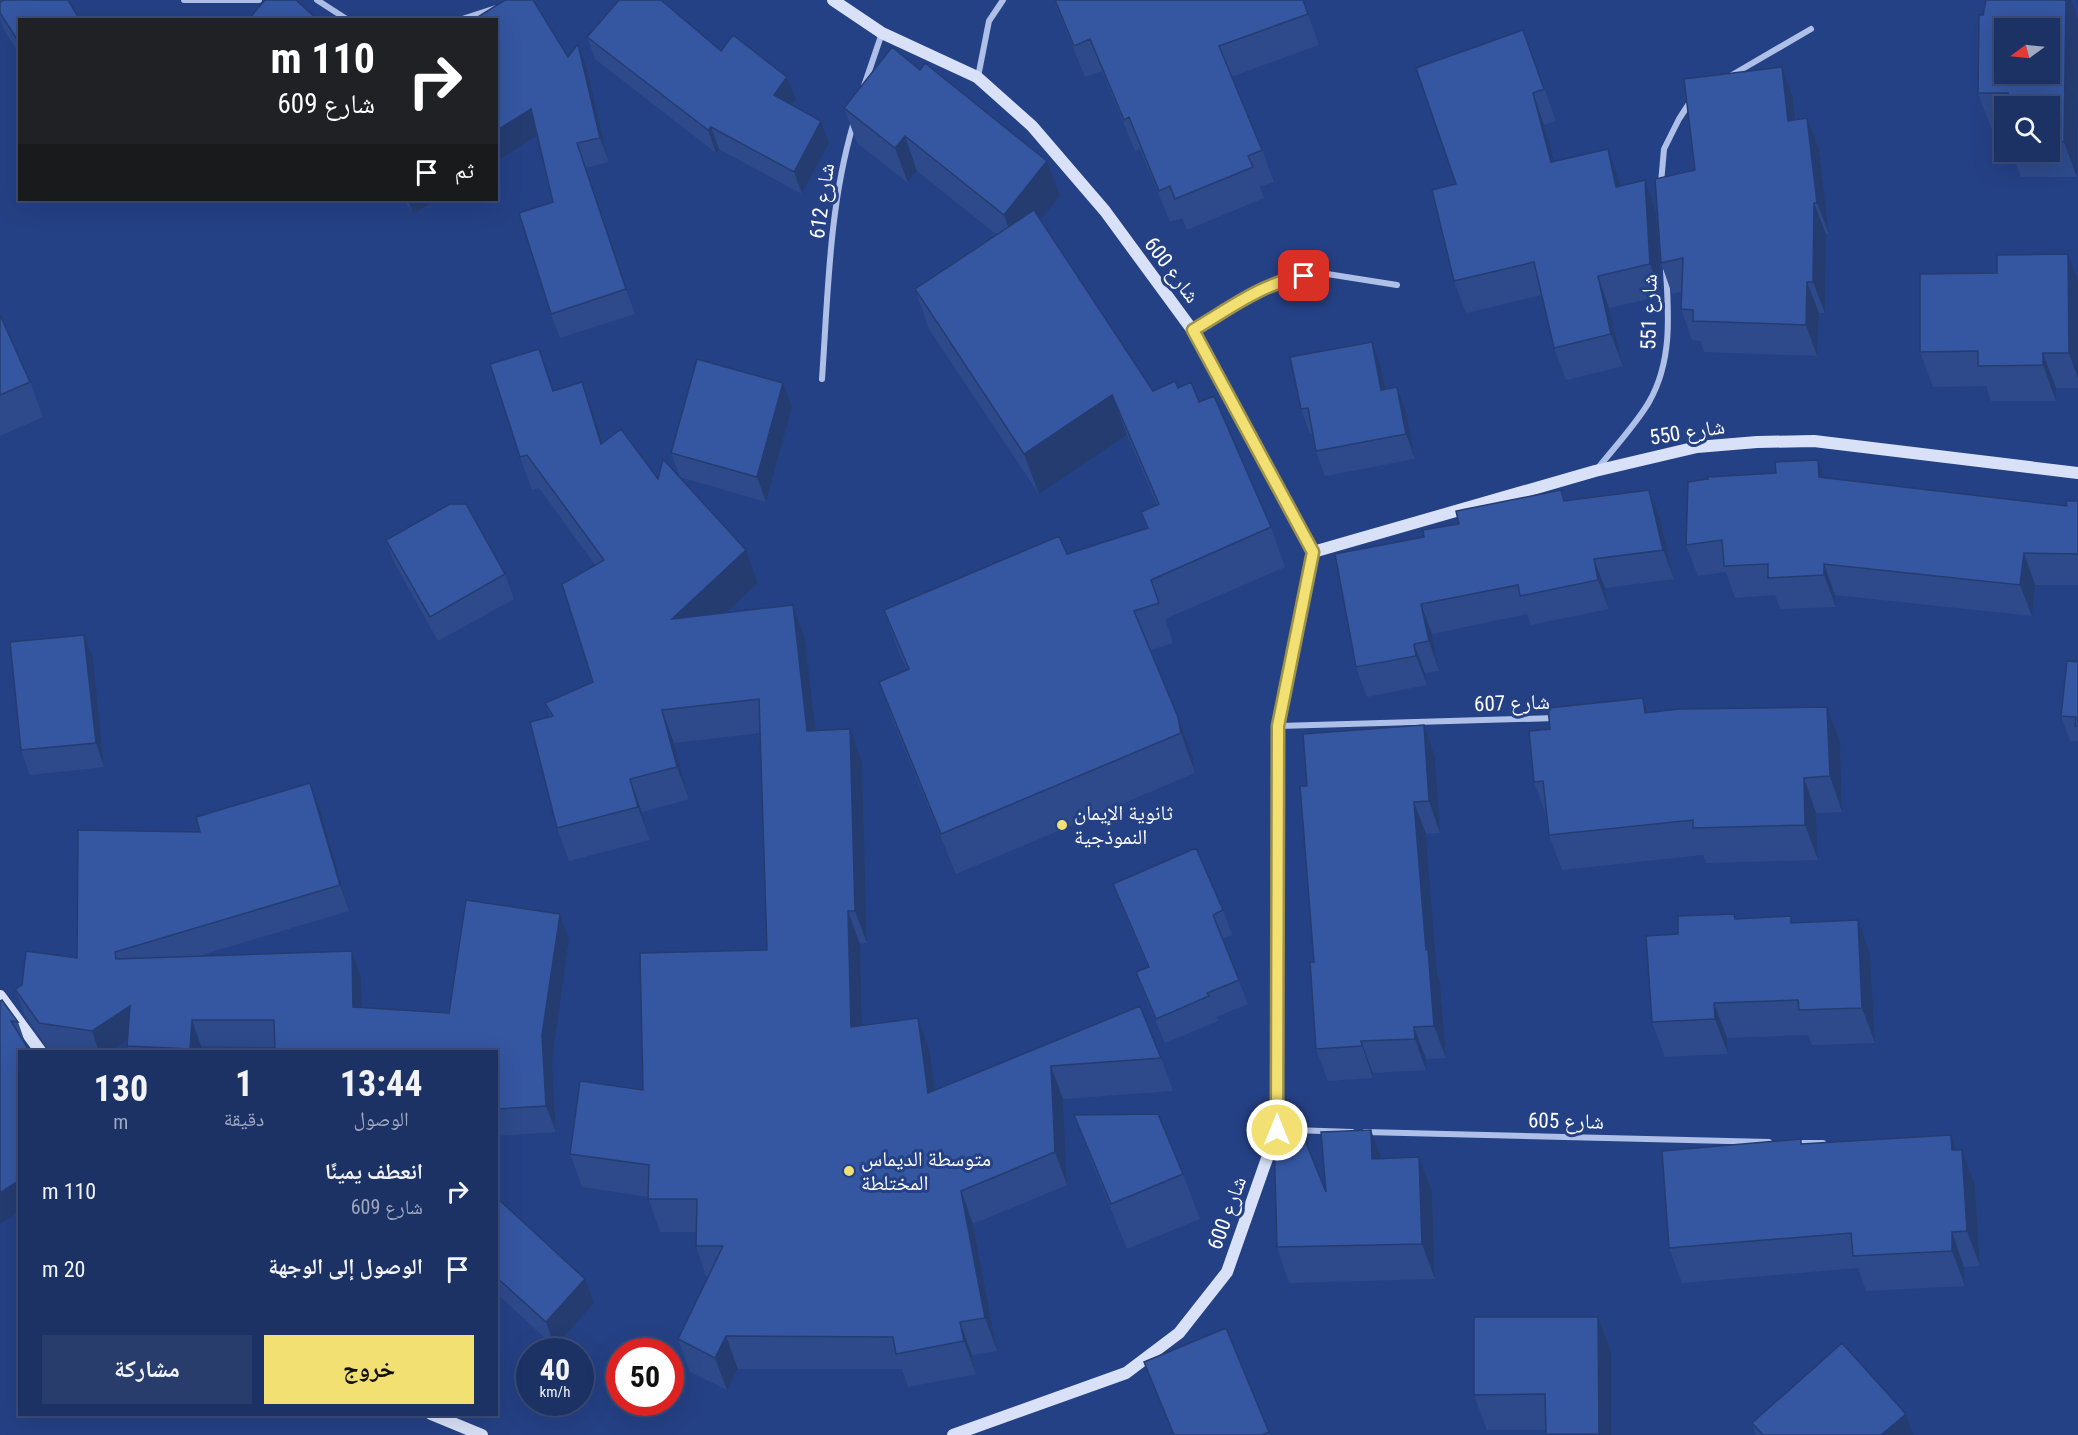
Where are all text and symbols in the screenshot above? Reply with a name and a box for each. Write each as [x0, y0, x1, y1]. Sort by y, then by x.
north arrow [1994, 18, 2060, 84]
map controls [1994, 18, 2060, 162]
text: 110 m [270, 34, 375, 83]
icon: right [396, 42, 474, 120]
text: شارع 609 [277, 88, 375, 120]
button: search [1994, 96, 2060, 162]
icon: arrive [410, 156, 443, 189]
text: ثم [455, 158, 474, 183]
street label: شارع 612 [805, 162, 840, 240]
street label: شارع 600 [1139, 232, 1204, 308]
pin [1278, 250, 1329, 301]
icon: arrive [1287, 259, 1320, 292]
street label: شارع 551 [1636, 274, 1663, 350]
street label: شارع 550 [1648, 414, 1726, 451]
street label: شارع 607 [1474, 690, 1550, 717]
place label: ثانوية الإيمان النموذجية [1074, 801, 1173, 849]
marker: ثانوية الإيمان النموذجية [1055, 818, 1069, 832]
text: 1 [235, 1063, 253, 1105]
text: 13:44 [340, 1063, 422, 1105]
text: 130 [94, 1068, 148, 1110]
position arrow [1245, 1098, 1309, 1162]
text: دقيقة [224, 1107, 264, 1131]
text: الوصول [354, 1107, 409, 1131]
street label: شارع 605 [1528, 1108, 1604, 1135]
text: m [113, 1110, 128, 1134]
place label: متوسطة الديماس المختلطة [861, 1147, 991, 1195]
text: انعطف يمينًا [325, 1159, 423, 1184]
marker: متوسطة الديماس المختلطة [842, 1164, 856, 1178]
street label: شارع 600 [1203, 1173, 1252, 1253]
icon: right [441, 1175, 474, 1208]
text: 110 m [42, 1179, 96, 1204]
text: شارع 609 [351, 1195, 423, 1219]
icon: arrive [441, 1253, 474, 1286]
text: الوصول إلى الوجهة [268, 1254, 423, 1279]
text: 20 m [42, 1257, 85, 1282]
button: مشاركة [42, 1335, 252, 1404]
button: خروج [264, 1335, 474, 1404]
speed limit sign: 50 [606, 1338, 684, 1416]
text: 40 [540, 1352, 570, 1387]
text: km/h [540, 1383, 570, 1401]

